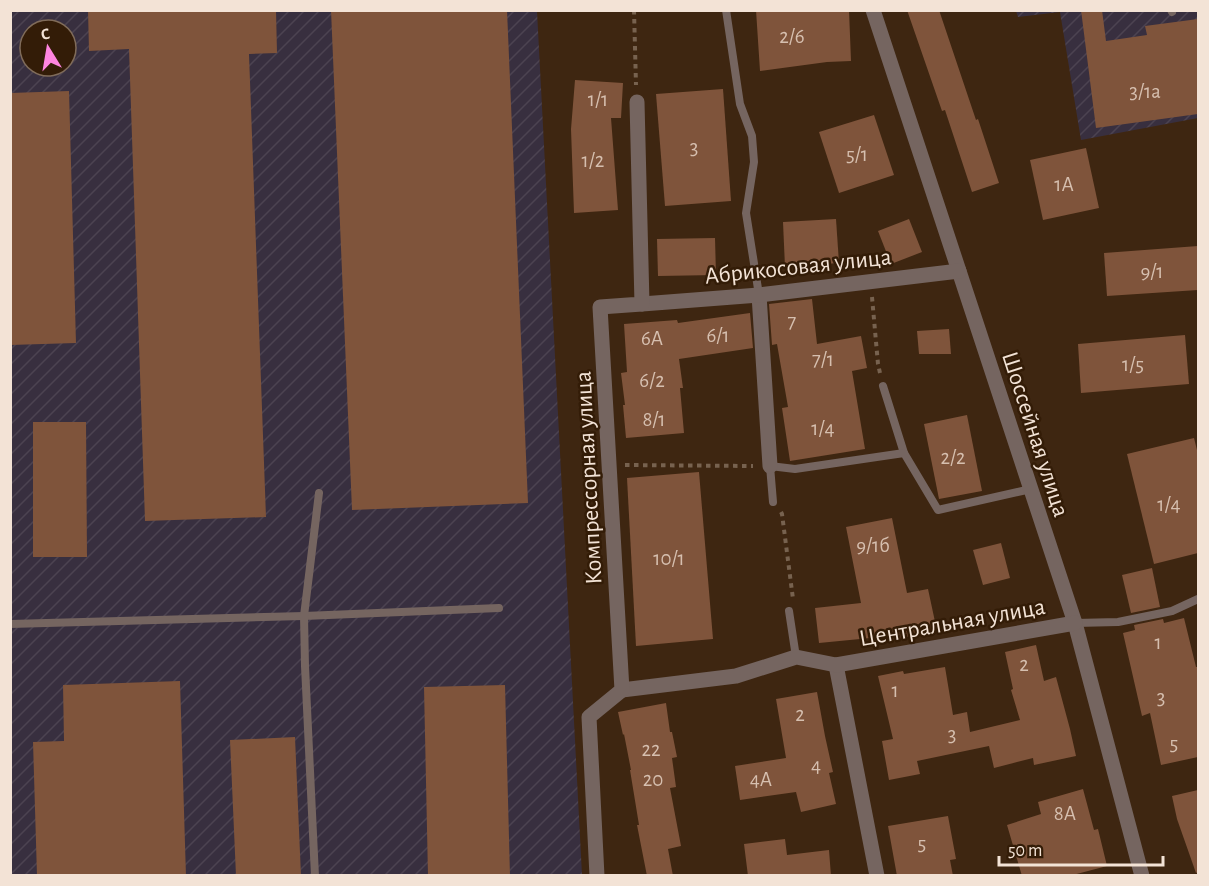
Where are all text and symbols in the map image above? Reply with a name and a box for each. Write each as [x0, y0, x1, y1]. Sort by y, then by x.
north arrow [18, 18, 78, 78]
text: С [39, 26, 51, 43]
house number: 2/6 [779, 26, 805, 47]
house number: 3/1а [1129, 81, 1161, 102]
house number: 1/1 [588, 89, 608, 110]
house number: 3 [690, 137, 698, 158]
house number: 5/1 [846, 144, 868, 165]
house number: 1/2 [582, 150, 604, 171]
house number: 1А [1054, 174, 1074, 195]
street label: Абрикосовая улица [704, 245, 893, 289]
house number: 9/1 [1140, 261, 1164, 282]
house number: 7 [788, 311, 797, 332]
house number: 6/1 [706, 325, 730, 346]
house number: 6А [641, 328, 663, 349]
house number: 7/1 [812, 349, 834, 370]
street label: Шоссейная улица [997, 349, 1073, 520]
house number: 1/5 [1122, 354, 1144, 375]
street label: Компрессорная улица [571, 370, 607, 585]
house number: 6/2 [639, 370, 665, 391]
house number: 8/1 [642, 409, 666, 430]
house number: 1/4 [811, 418, 835, 439]
house number: 2/2 [940, 447, 966, 468]
house number: 1/4 [1157, 494, 1181, 515]
house number: 9/1б [856, 535, 890, 556]
house number: 10/1 [653, 548, 685, 569]
street label: Центральная улица [857, 595, 1047, 651]
house number: 1 [1154, 632, 1162, 653]
house number: 2 [1019, 654, 1029, 675]
house number: 1 [891, 680, 899, 701]
house number: 3 [1157, 687, 1165, 708]
house number: 2 [795, 704, 805, 725]
house number: 3 [948, 724, 956, 745]
house number: 5 [1170, 733, 1178, 754]
house number: 22 [641, 739, 661, 760]
house number: 4 [811, 755, 821, 776]
house number: 20 [643, 769, 663, 790]
house number: 4А [750, 769, 772, 790]
house number: 8А [1054, 803, 1076, 824]
scale bar [999, 829, 1162, 867]
house number: 5 [918, 833, 926, 854]
text: 50 m [1008, 842, 1042, 860]

